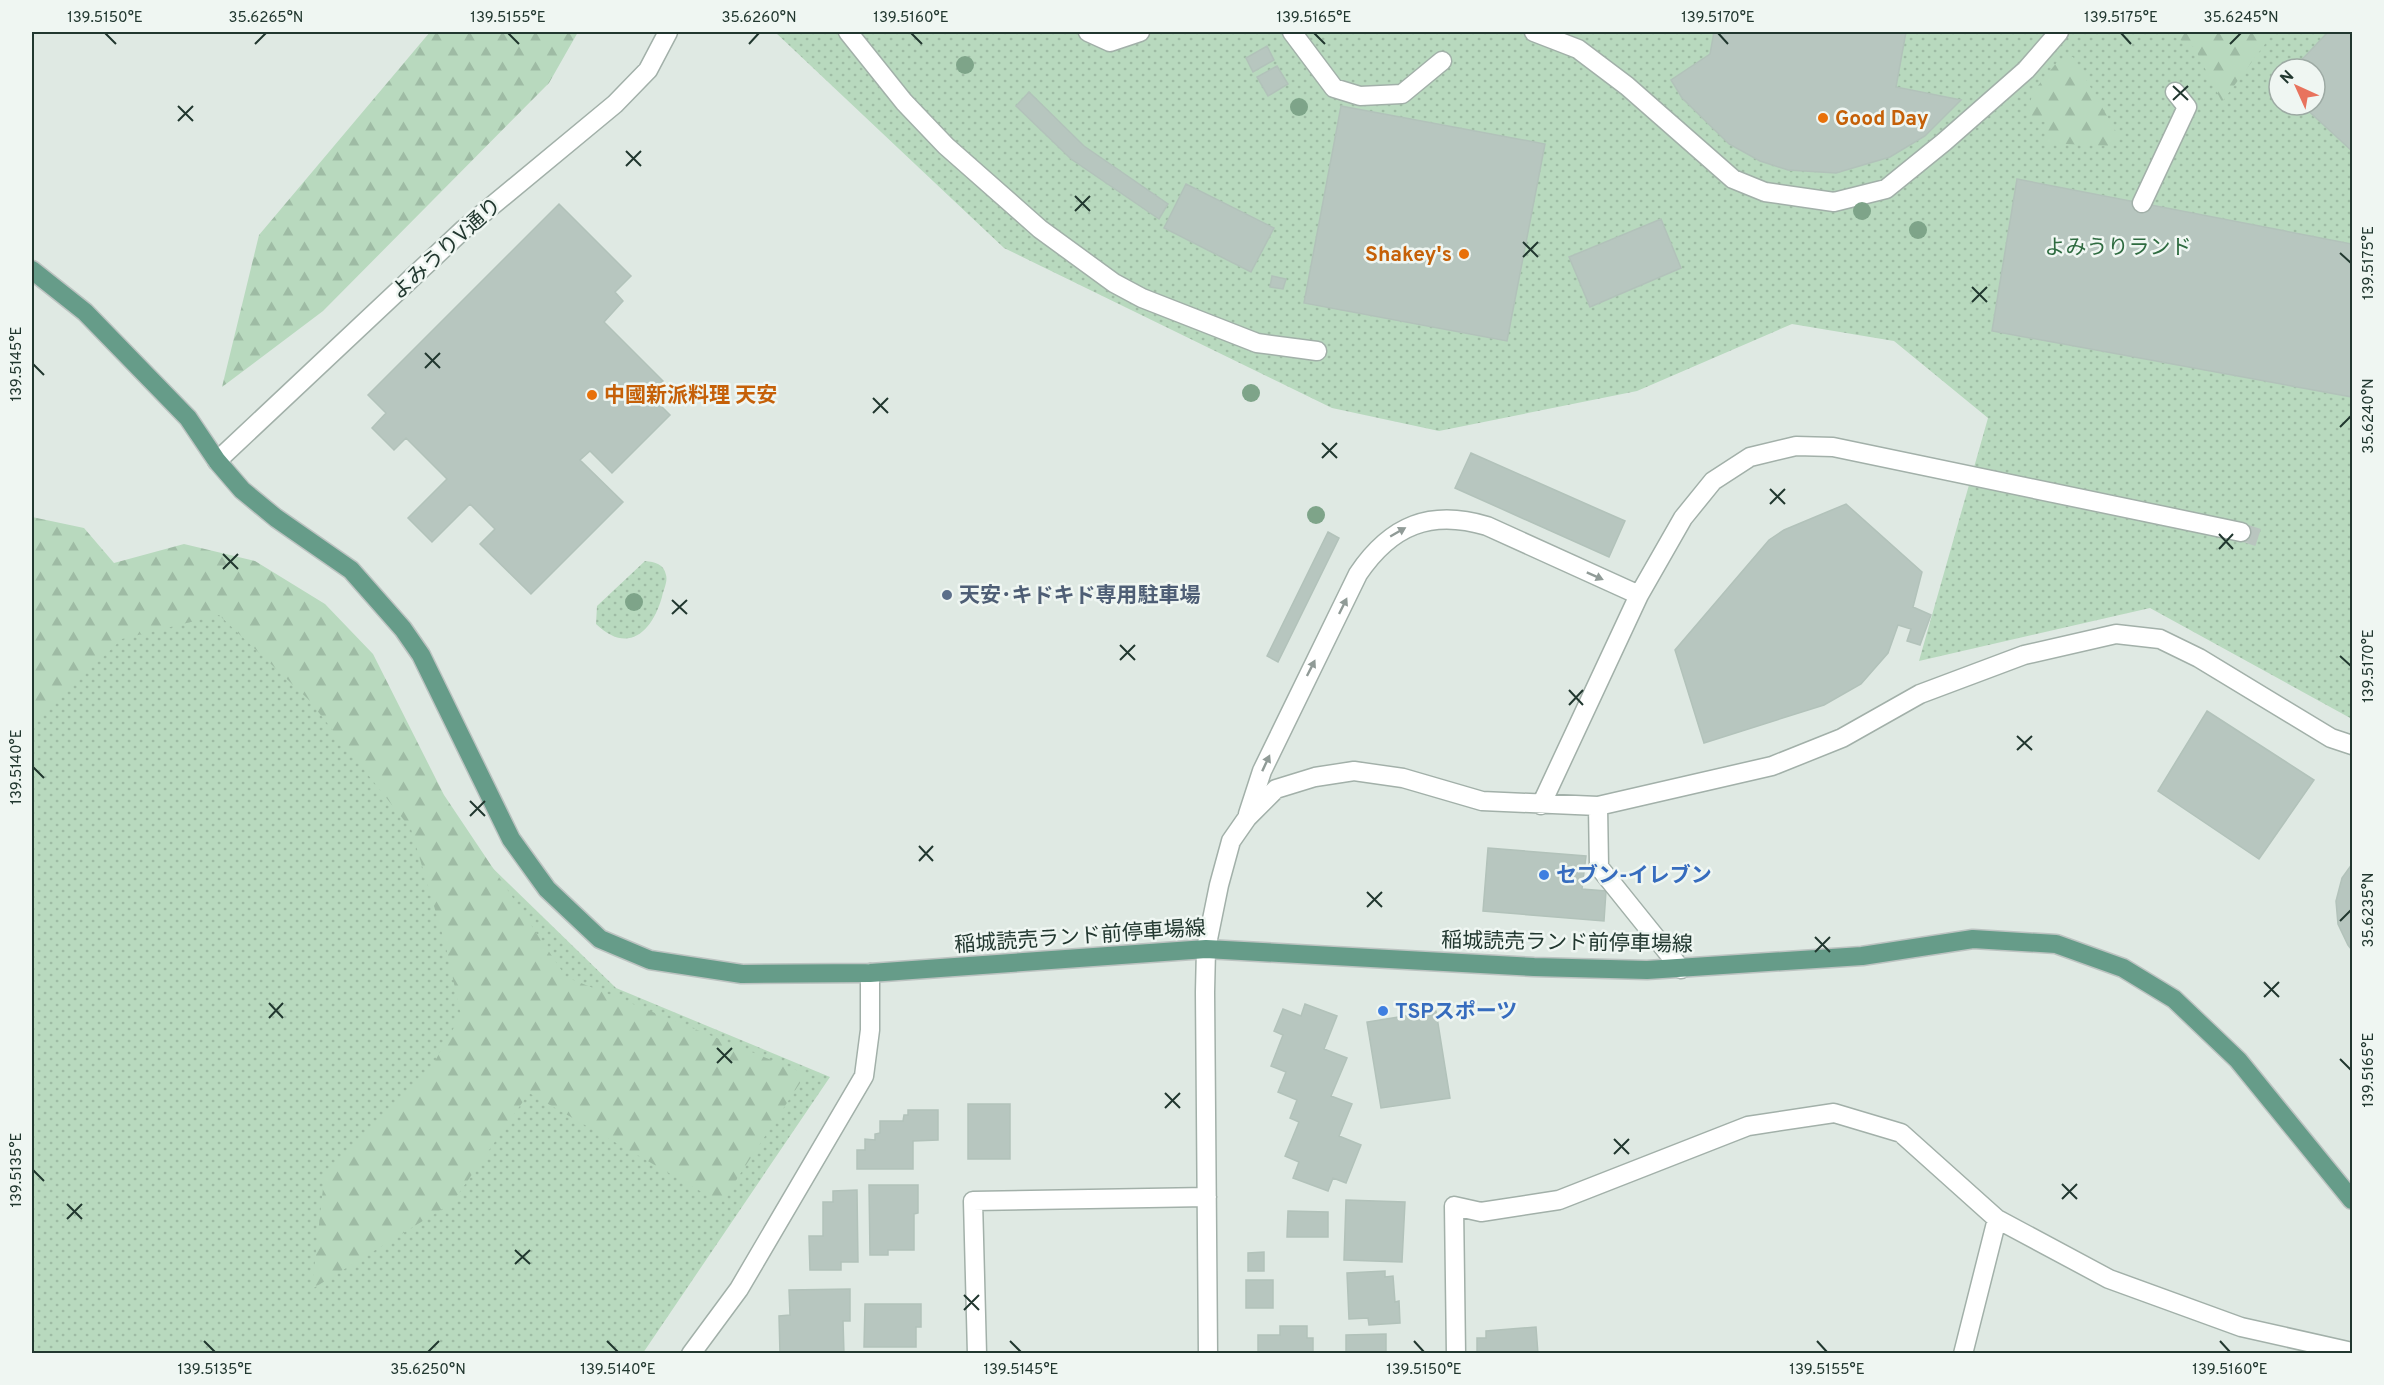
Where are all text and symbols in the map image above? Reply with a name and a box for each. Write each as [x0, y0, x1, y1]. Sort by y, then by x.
text: 139.5150°E [67, 9, 143, 28]
text: 35.6265°N [229, 9, 303, 28]
text: 139.5155°E [470, 9, 546, 28]
text: 35.6260°N [721, 9, 797, 28]
text: 139.5160°E [873, 9, 949, 28]
text: 139.5165°E [1277, 9, 1351, 28]
text: 139.5170°E [1681, 9, 1755, 28]
text: 139.5175°E [2084, 9, 2158, 28]
text: 35.6245°N [2203, 9, 2279, 28]
north arrow [2267, 57, 2327, 117]
text: N [2277, 67, 2299, 89]
place label: Good Day [1835, 106, 1929, 133]
marker: Good Day [1816, 111, 1830, 125]
street label: よみうりV通り [386, 192, 508, 306]
text: 139.5175°E [2360, 226, 2379, 300]
park label: よみうりランド [2045, 235, 2192, 262]
place label: Shakey's [1365, 242, 1452, 269]
marker: Shakey's [1457, 247, 1471, 261]
text: 139.5145°E [8, 326, 27, 402]
text: 35.6240°N [2360, 378, 2379, 454]
place label: 中國新派料理 天安 [604, 383, 777, 410]
marker: 中國新派料理 天安 [585, 388, 599, 402]
one-way arrow [1390, 527, 1407, 537]
one-way arrow [1586, 571, 1604, 581]
place label: 天安･キドキド専用駐車場 [959, 583, 1201, 610]
marker: 天安･キドキド専用駐車場 [940, 588, 954, 602]
one-way arrow [1338, 597, 1347, 614]
text: 139.5170°E [2360, 629, 2379, 703]
one-way arrow [1307, 660, 1316, 677]
text: 139.5140°E [8, 729, 27, 805]
one-way arrow [1261, 755, 1270, 772]
place label: セブン-イレブン [1556, 863, 1712, 890]
marker: セブン-イレブン [1537, 868, 1551, 882]
text: 35.6235°N [2360, 873, 2379, 947]
street label: 稲城読売ランド前停車場線 [953, 915, 1207, 960]
street label: 稲城読売ランド前停車場線 [1441, 928, 1693, 959]
place label: TSPスポーツ [1395, 999, 1517, 1026]
marker: TSPスポーツ [1376, 1004, 1390, 1018]
text: 139.5165°E [2360, 1033, 2379, 1107]
text: 139.5135°E [8, 1132, 27, 1208]
text: 139.5135°E [177, 1361, 253, 1380]
text: 35.6250°N [390, 1361, 466, 1380]
text: 139.5140°E [580, 1361, 656, 1380]
text: 139.5145°E [983, 1361, 1059, 1380]
text: 139.5150°E [1386, 1361, 1462, 1380]
text: 139.5155°E [1789, 1361, 1865, 1380]
text: 139.5160°E [2192, 1361, 2268, 1380]

